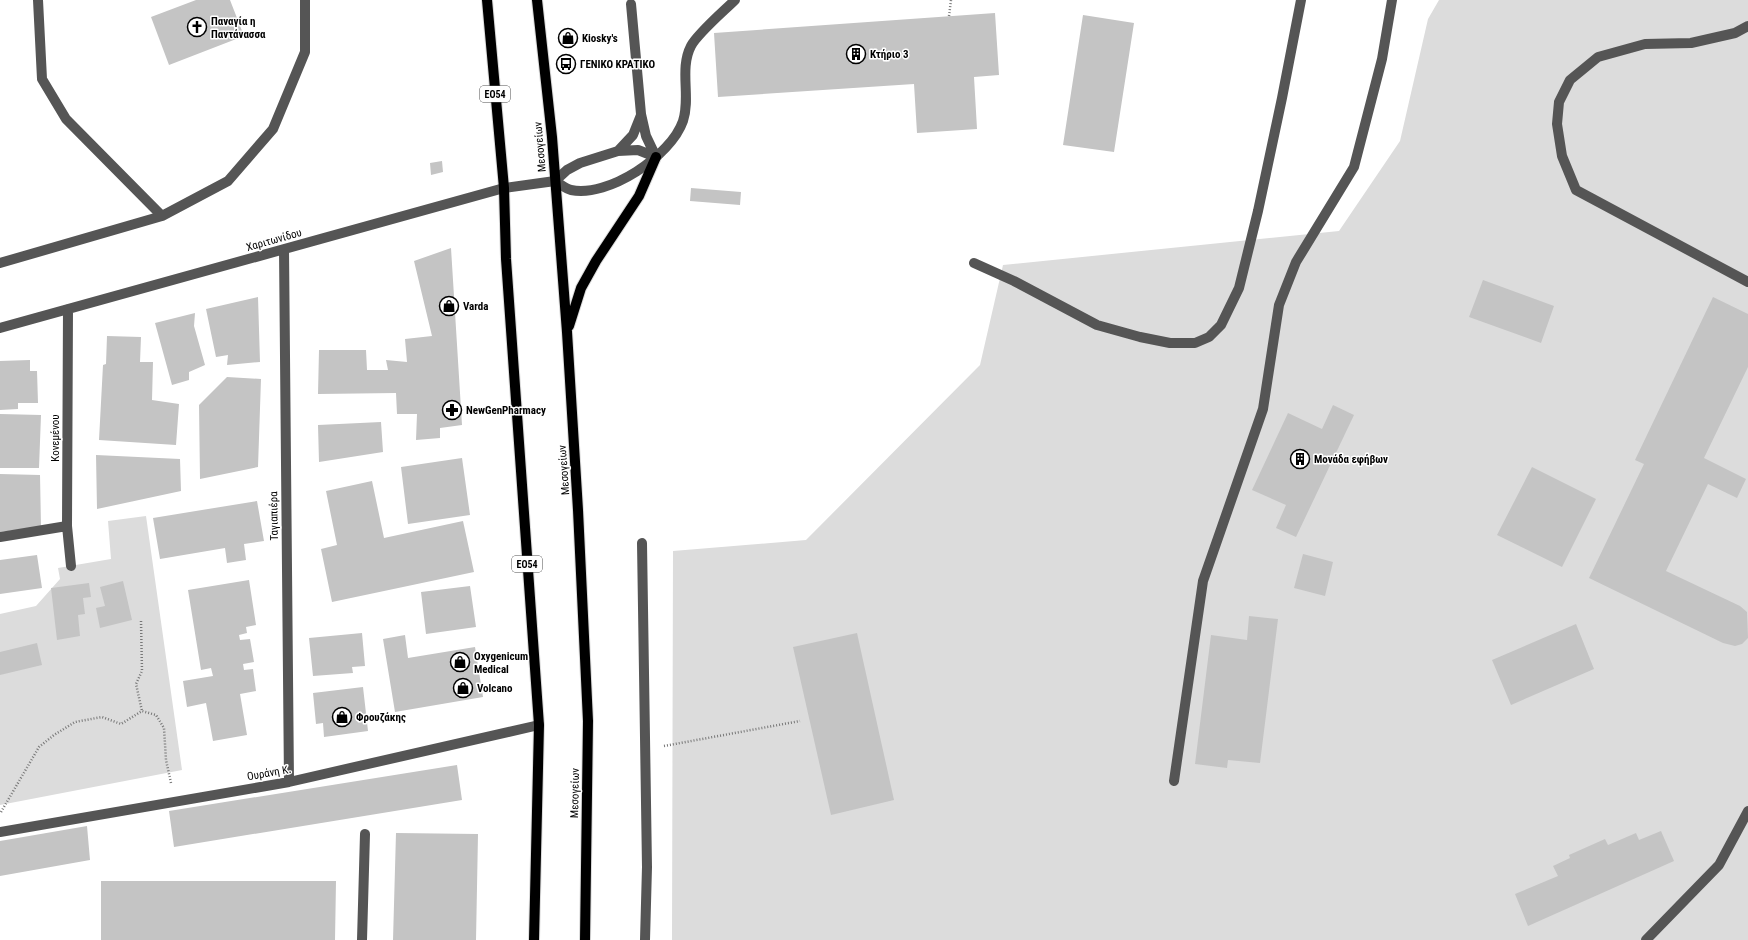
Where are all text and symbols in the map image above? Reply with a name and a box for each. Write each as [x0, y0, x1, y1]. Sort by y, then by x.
place label: Παναγία η Παντάνασσα [211, 15, 266, 41]
church icon: Παναγία η Παντάνασσα [186, 16, 208, 38]
shop icon: Kiosky's [557, 27, 579, 49]
place label: Kiosky's [582, 32, 618, 45]
building icon: Κτήριο 3 [845, 43, 867, 65]
place label: Κτήριο 3 [870, 48, 909, 61]
bus stop icon: ΓΕΝΙΚΟ ΚΡΑΤΙΚΟ [555, 53, 577, 75]
place label: ΓΕΝΙΚΟ ΚΡΑΤΙΚΟ [580, 58, 655, 71]
road number: ΕΟ54 [480, 86, 510, 102]
street label: Μεσογείων [531, 121, 549, 173]
street label: Χαριτωνίδου [245, 226, 303, 254]
shop icon: Varda [438, 295, 460, 317]
place label: Varda [463, 300, 488, 313]
pharmacy icon: NewGenPharmacy [441, 399, 463, 421]
place label: NewGenPharmacy [466, 404, 546, 417]
street label: Κονεμένου [49, 414, 62, 462]
street label: Μεσογείων [556, 444, 572, 496]
building icon: Μονάδα εφήβων [1289, 448, 1311, 470]
place label: Μονάδα εφήβων [1314, 453, 1388, 466]
street label: Ταγιαπιέρα [267, 491, 281, 541]
road number: ΕΟ54 [512, 556, 542, 572]
place label: Oxygenicum Medical [474, 650, 528, 676]
shop icon: Oxygenicum Medical [449, 651, 471, 673]
shop icon: Volcano [452, 677, 474, 699]
place label: Volcano [477, 682, 513, 695]
shop icon: Φρουζάκης [331, 706, 353, 728]
place label: Φρουζάκης [356, 711, 406, 724]
street label: Ουράνη Κ. [246, 763, 292, 783]
street label: Μεσογείων [568, 767, 582, 818]

